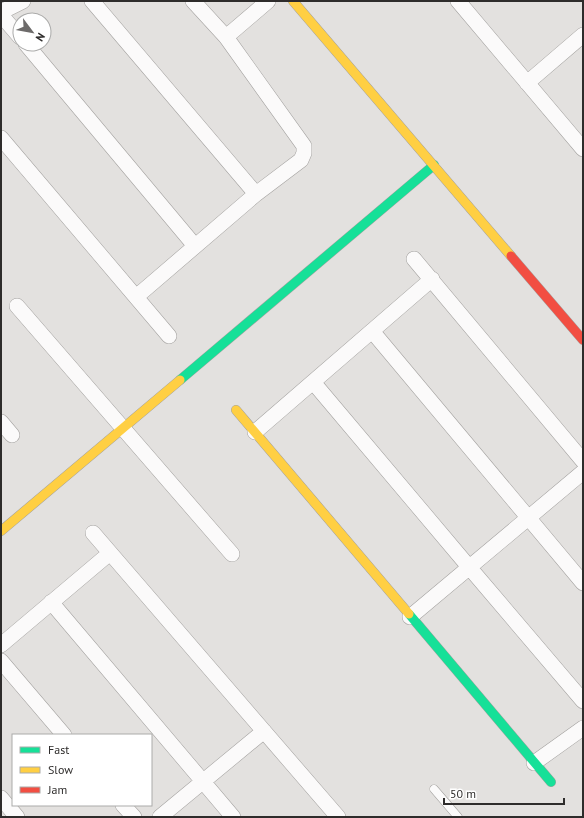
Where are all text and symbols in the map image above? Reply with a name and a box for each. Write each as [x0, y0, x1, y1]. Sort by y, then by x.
north arrow [12, 12, 52, 52]
text: N [33, 31, 48, 44]
legend [12, 734, 152, 806]
text: Fast [48, 742, 69, 757]
text: Slow [48, 762, 73, 777]
scale bar [444, 780, 564, 806]
text: Jam [47, 782, 67, 797]
text: 50 m [450, 786, 476, 801]

